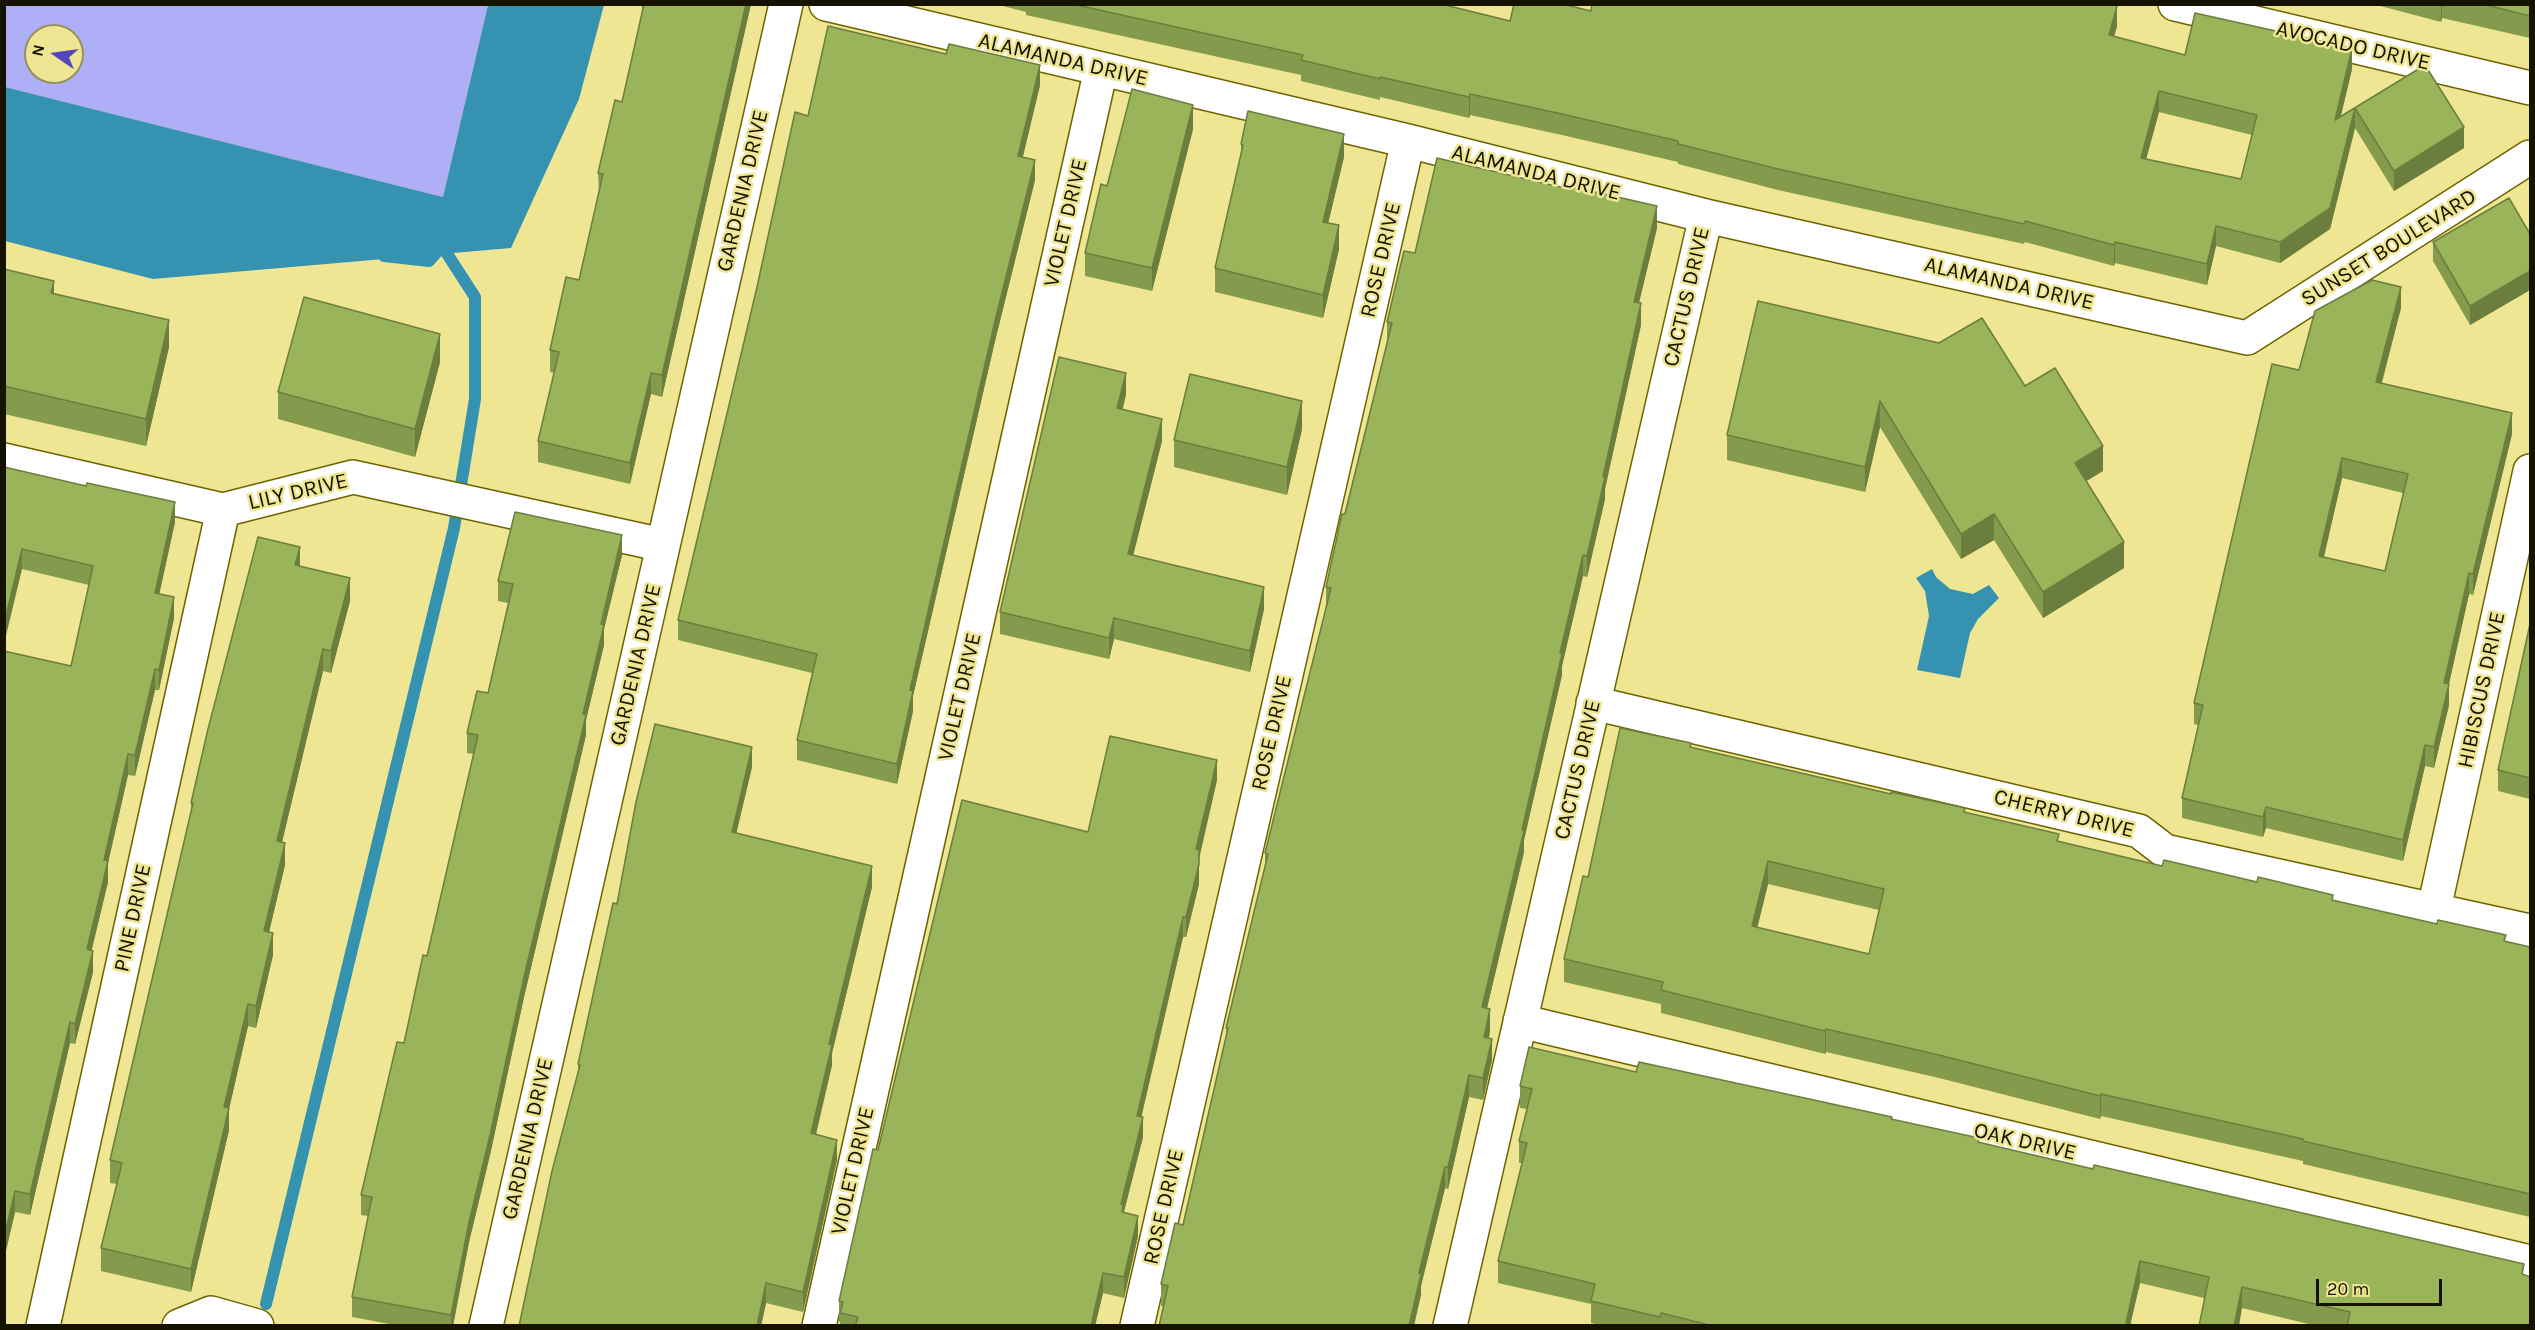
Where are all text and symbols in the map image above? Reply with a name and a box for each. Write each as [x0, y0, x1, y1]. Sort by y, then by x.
street label: AVOCADO DRIVE [2273, 15, 2433, 77]
north arrow [24, 24, 84, 84]
street label: ALAMANDA DRIVE [976, 28, 1150, 92]
text: N [27, 43, 48, 58]
street label: GARDENIA DRIVE [712, 108, 774, 274]
street label: ALAMANDA DRIVE [1449, 139, 1623, 207]
street label: VIOLET DRIVE [1038, 156, 1094, 290]
street label: SUNSET BOULEVARD [2296, 183, 2482, 313]
street label: ROSE DRIVE [1355, 200, 1407, 320]
street label: CACTUS DRIVE [1658, 225, 1716, 369]
street label: ALAMANDA DRIVE [1922, 252, 2096, 316]
street label: LILY DRIVE [246, 468, 350, 516]
street label: GARDENIA DRIVE [605, 582, 667, 748]
street label: HIBISCUS DRIVE [2453, 609, 2511, 771]
street label: VIOLET DRIVE [932, 630, 988, 764]
street label: ROSE DRIVE [1246, 673, 1298, 793]
street label: CACTUS DRIVE [1549, 698, 1607, 842]
street label: CHERRY DRIVE [1991, 784, 2137, 844]
street label: PINE DRIVE [109, 862, 157, 974]
street label: GARDENIA DRIVE [497, 1056, 559, 1222]
street label: VIOLET DRIVE [825, 1104, 881, 1238]
street label: OAK DRIVE [1971, 1117, 2079, 1167]
street label: ROSE DRIVE [1138, 1147, 1190, 1267]
scale bar [2319, 1267, 2445, 1305]
text: 20 m [2327, 1278, 2369, 1300]

